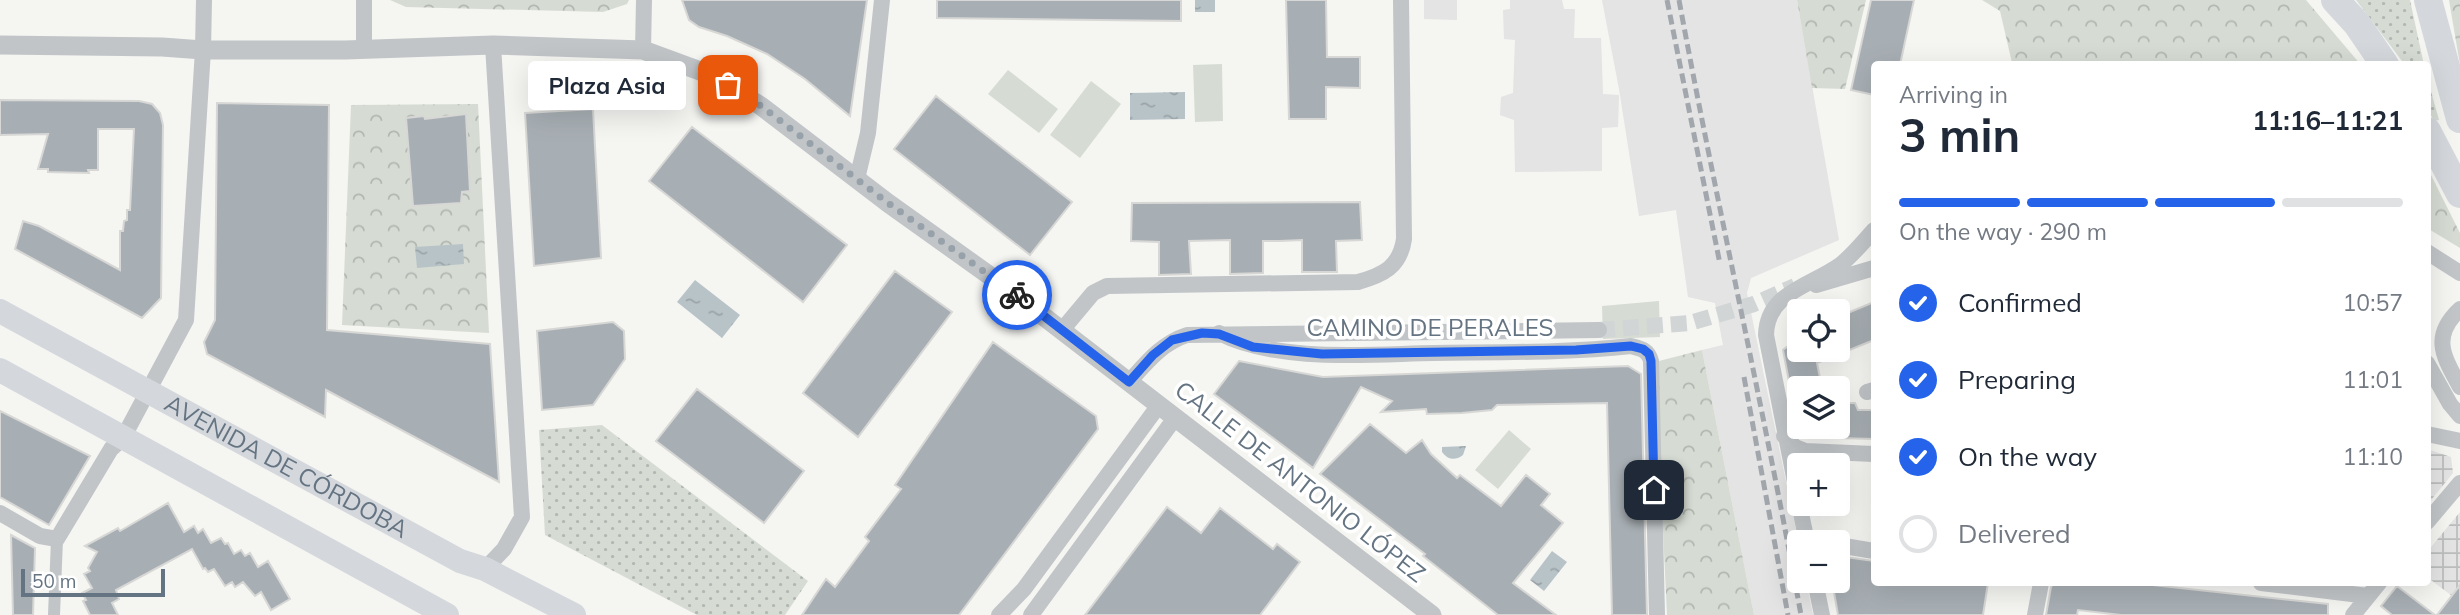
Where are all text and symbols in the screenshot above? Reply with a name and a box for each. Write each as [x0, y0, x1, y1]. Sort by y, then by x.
pin [698, 55, 758, 115]
callout: Plaza Asia [528, 60, 686, 110]
icon: bag [709, 66, 747, 104]
text: Plaza Asia [549, 71, 665, 100]
text: Arriving in [1899, 80, 2008, 109]
text: 11:16–11:21 [2252, 104, 2403, 137]
text: 3 min [1899, 106, 2020, 164]
text: On the way · 290 m [1899, 217, 2107, 246]
courier [982, 260, 1052, 330]
icon: bike [998, 276, 1036, 314]
icon: check [1899, 284, 1937, 322]
text: Confirmed [1958, 286, 2082, 319]
text: 10:57 [2343, 288, 2403, 317]
map controls [1787, 299, 1850, 593]
button: locate [1787, 299, 1850, 362]
street label: CAMINO DE PERALES [1306, 312, 1554, 342]
icon: check [1899, 361, 1937, 399]
text: Preparing [1958, 363, 2076, 396]
text: 11:01 [2343, 365, 2403, 394]
street label: CALLE DE ANTONIO LÓPEZ [1169, 374, 1432, 588]
button: layers [1787, 376, 1850, 439]
street label: AVENIDA DE CÓRDOBA [160, 388, 414, 544]
icon: check [1899, 438, 1937, 476]
text: On the way [1958, 440, 2097, 473]
text: 11:10 [2343, 442, 2403, 471]
button: + [1787, 453, 1850, 516]
pin [1624, 460, 1684, 520]
icon: home [1635, 471, 1673, 509]
text: Delivered [1958, 517, 2071, 550]
button: − [1787, 530, 1850, 593]
scale bar [21, 566, 164, 598]
text: 50 m [32, 569, 76, 593]

